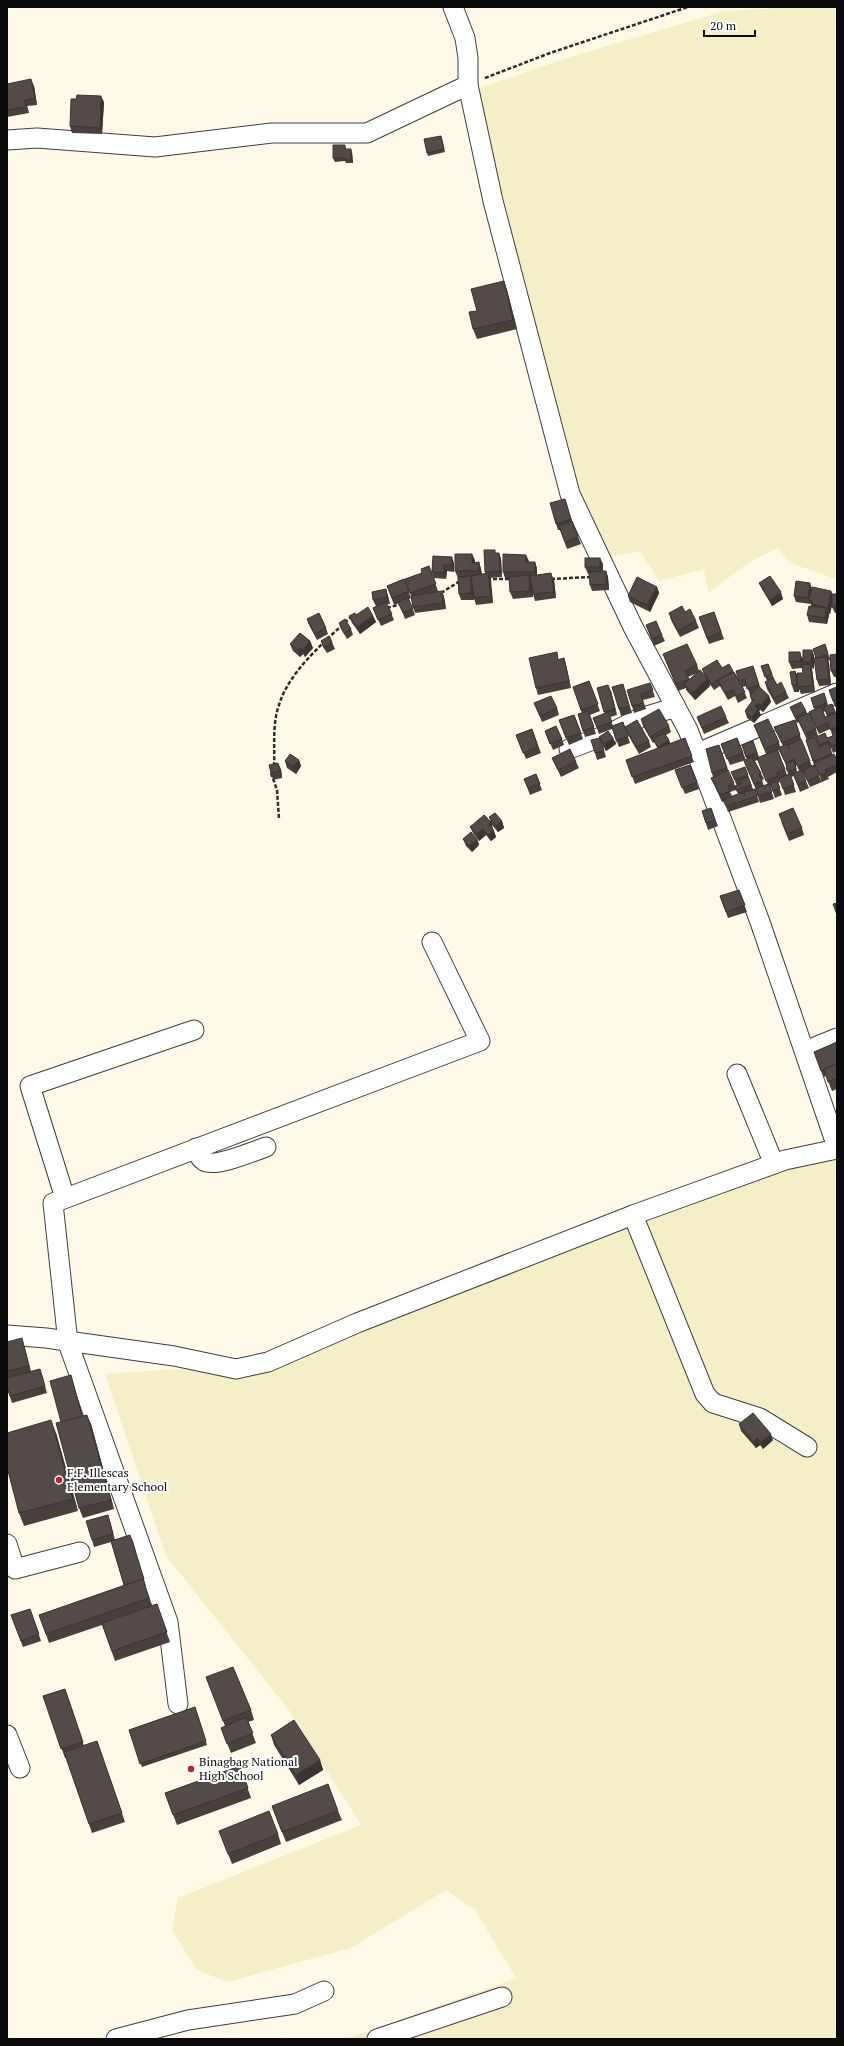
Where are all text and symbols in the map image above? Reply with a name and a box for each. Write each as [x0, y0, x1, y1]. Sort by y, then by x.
scale bar [704, 12, 755, 38]
text: 20 m [710, 18, 737, 33]
place label: F.F. Illescas Elementary School [67, 1465, 168, 1494]
marker: F.F. Illescas Elementary School [54, 1475, 64, 1485]
place label: Binagbag National High School [199, 1754, 298, 1783]
marker: Binagbag National High School [186, 1764, 196, 1774]

